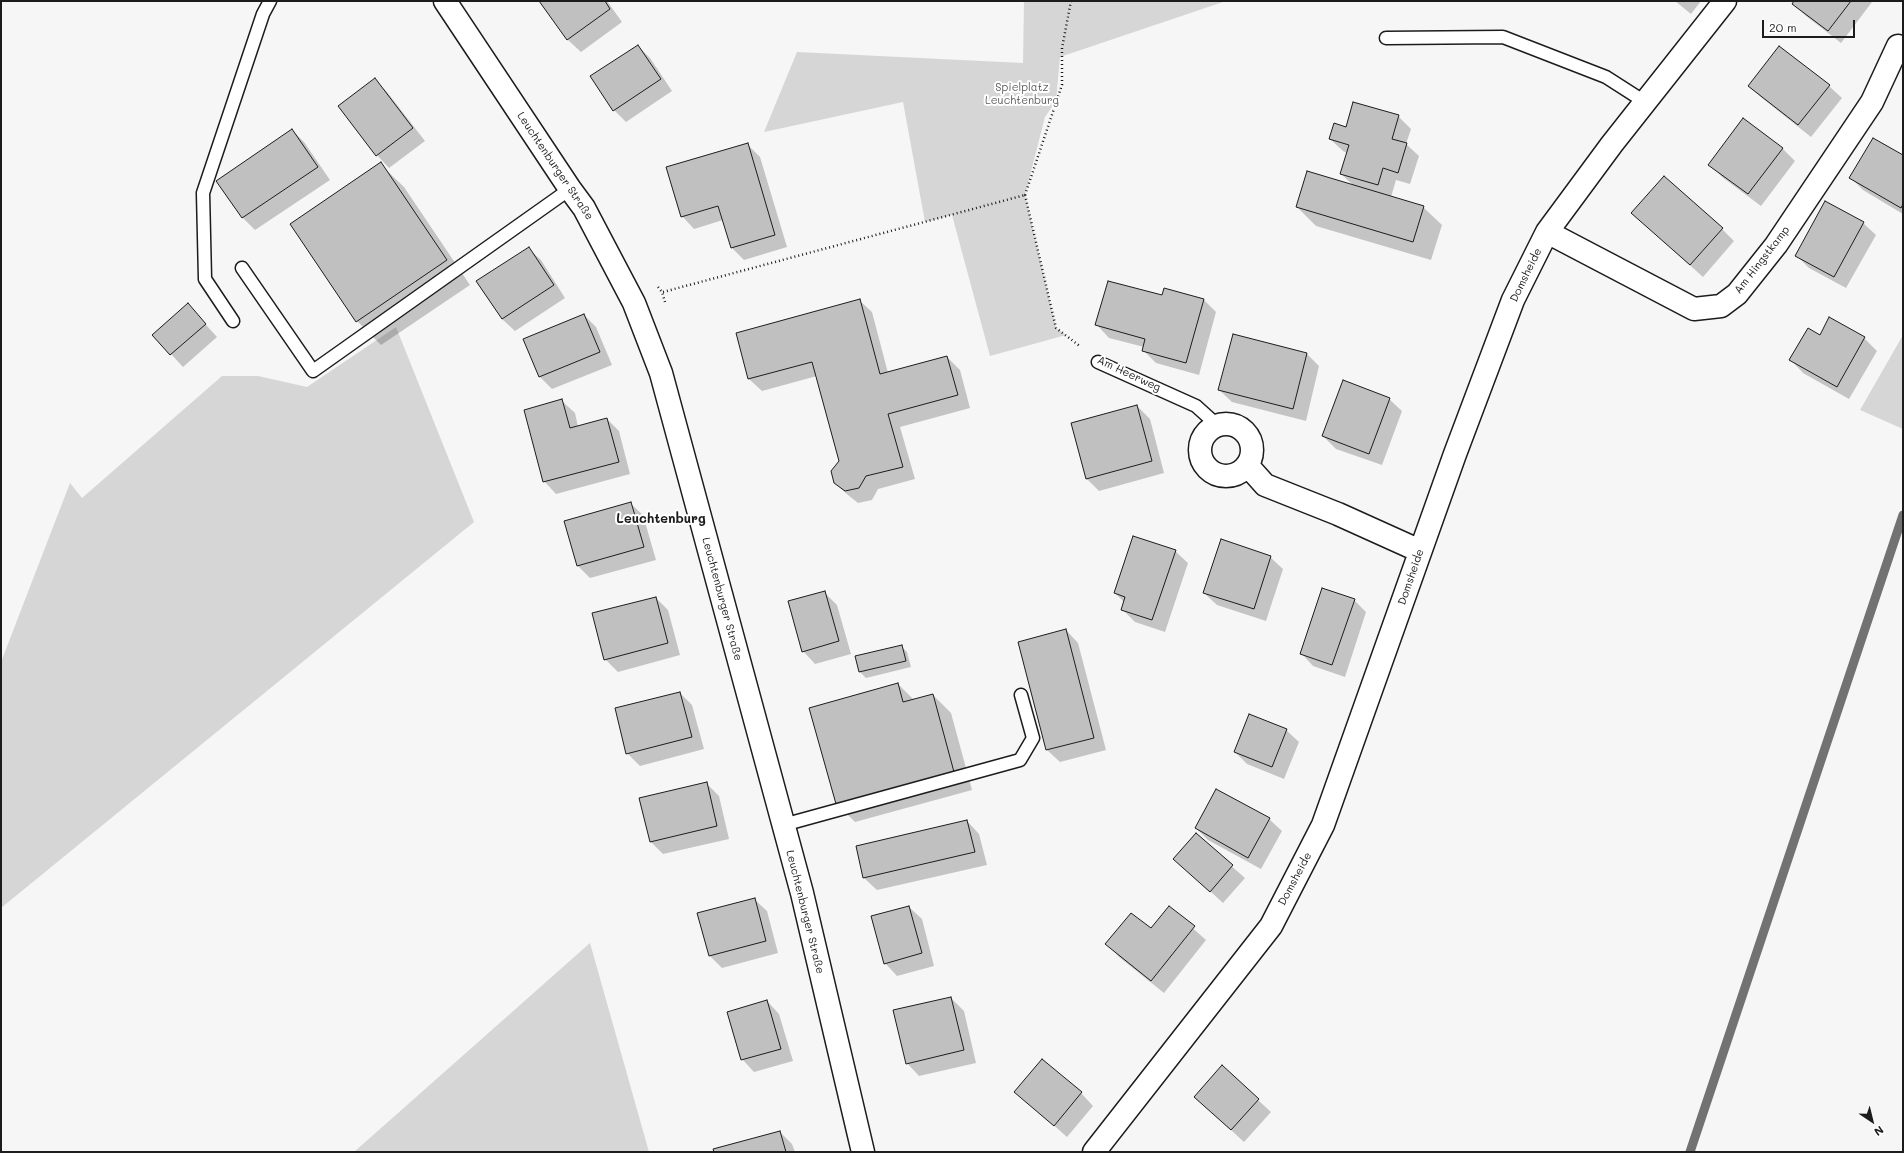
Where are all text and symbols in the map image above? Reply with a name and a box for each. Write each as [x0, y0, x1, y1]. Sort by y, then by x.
scale bar [1764, 12, 1857, 38]
text: 20 m [1769, 19, 1797, 35]
park label: Spielplatz Leuchtenburg [985, 81, 1059, 107]
street label: Leuchtenburger Straße [514, 110, 596, 222]
street label: Am Hingstkamp [1732, 224, 1792, 296]
street label: Domsheide [1507, 246, 1545, 304]
street label: Am Heerweg [1095, 354, 1163, 394]
district label: Leuchtenburg [616, 511, 706, 527]
street label: Leuchtenburger Straße [699, 536, 745, 662]
street label: Domsheide [1395, 547, 1427, 607]
street label: Leuchtenburger Straße [783, 849, 827, 975]
street label: Domsheide [1275, 850, 1315, 908]
north arrow [1852, 1101, 1892, 1141]
text: N [1871, 1123, 1887, 1140]

